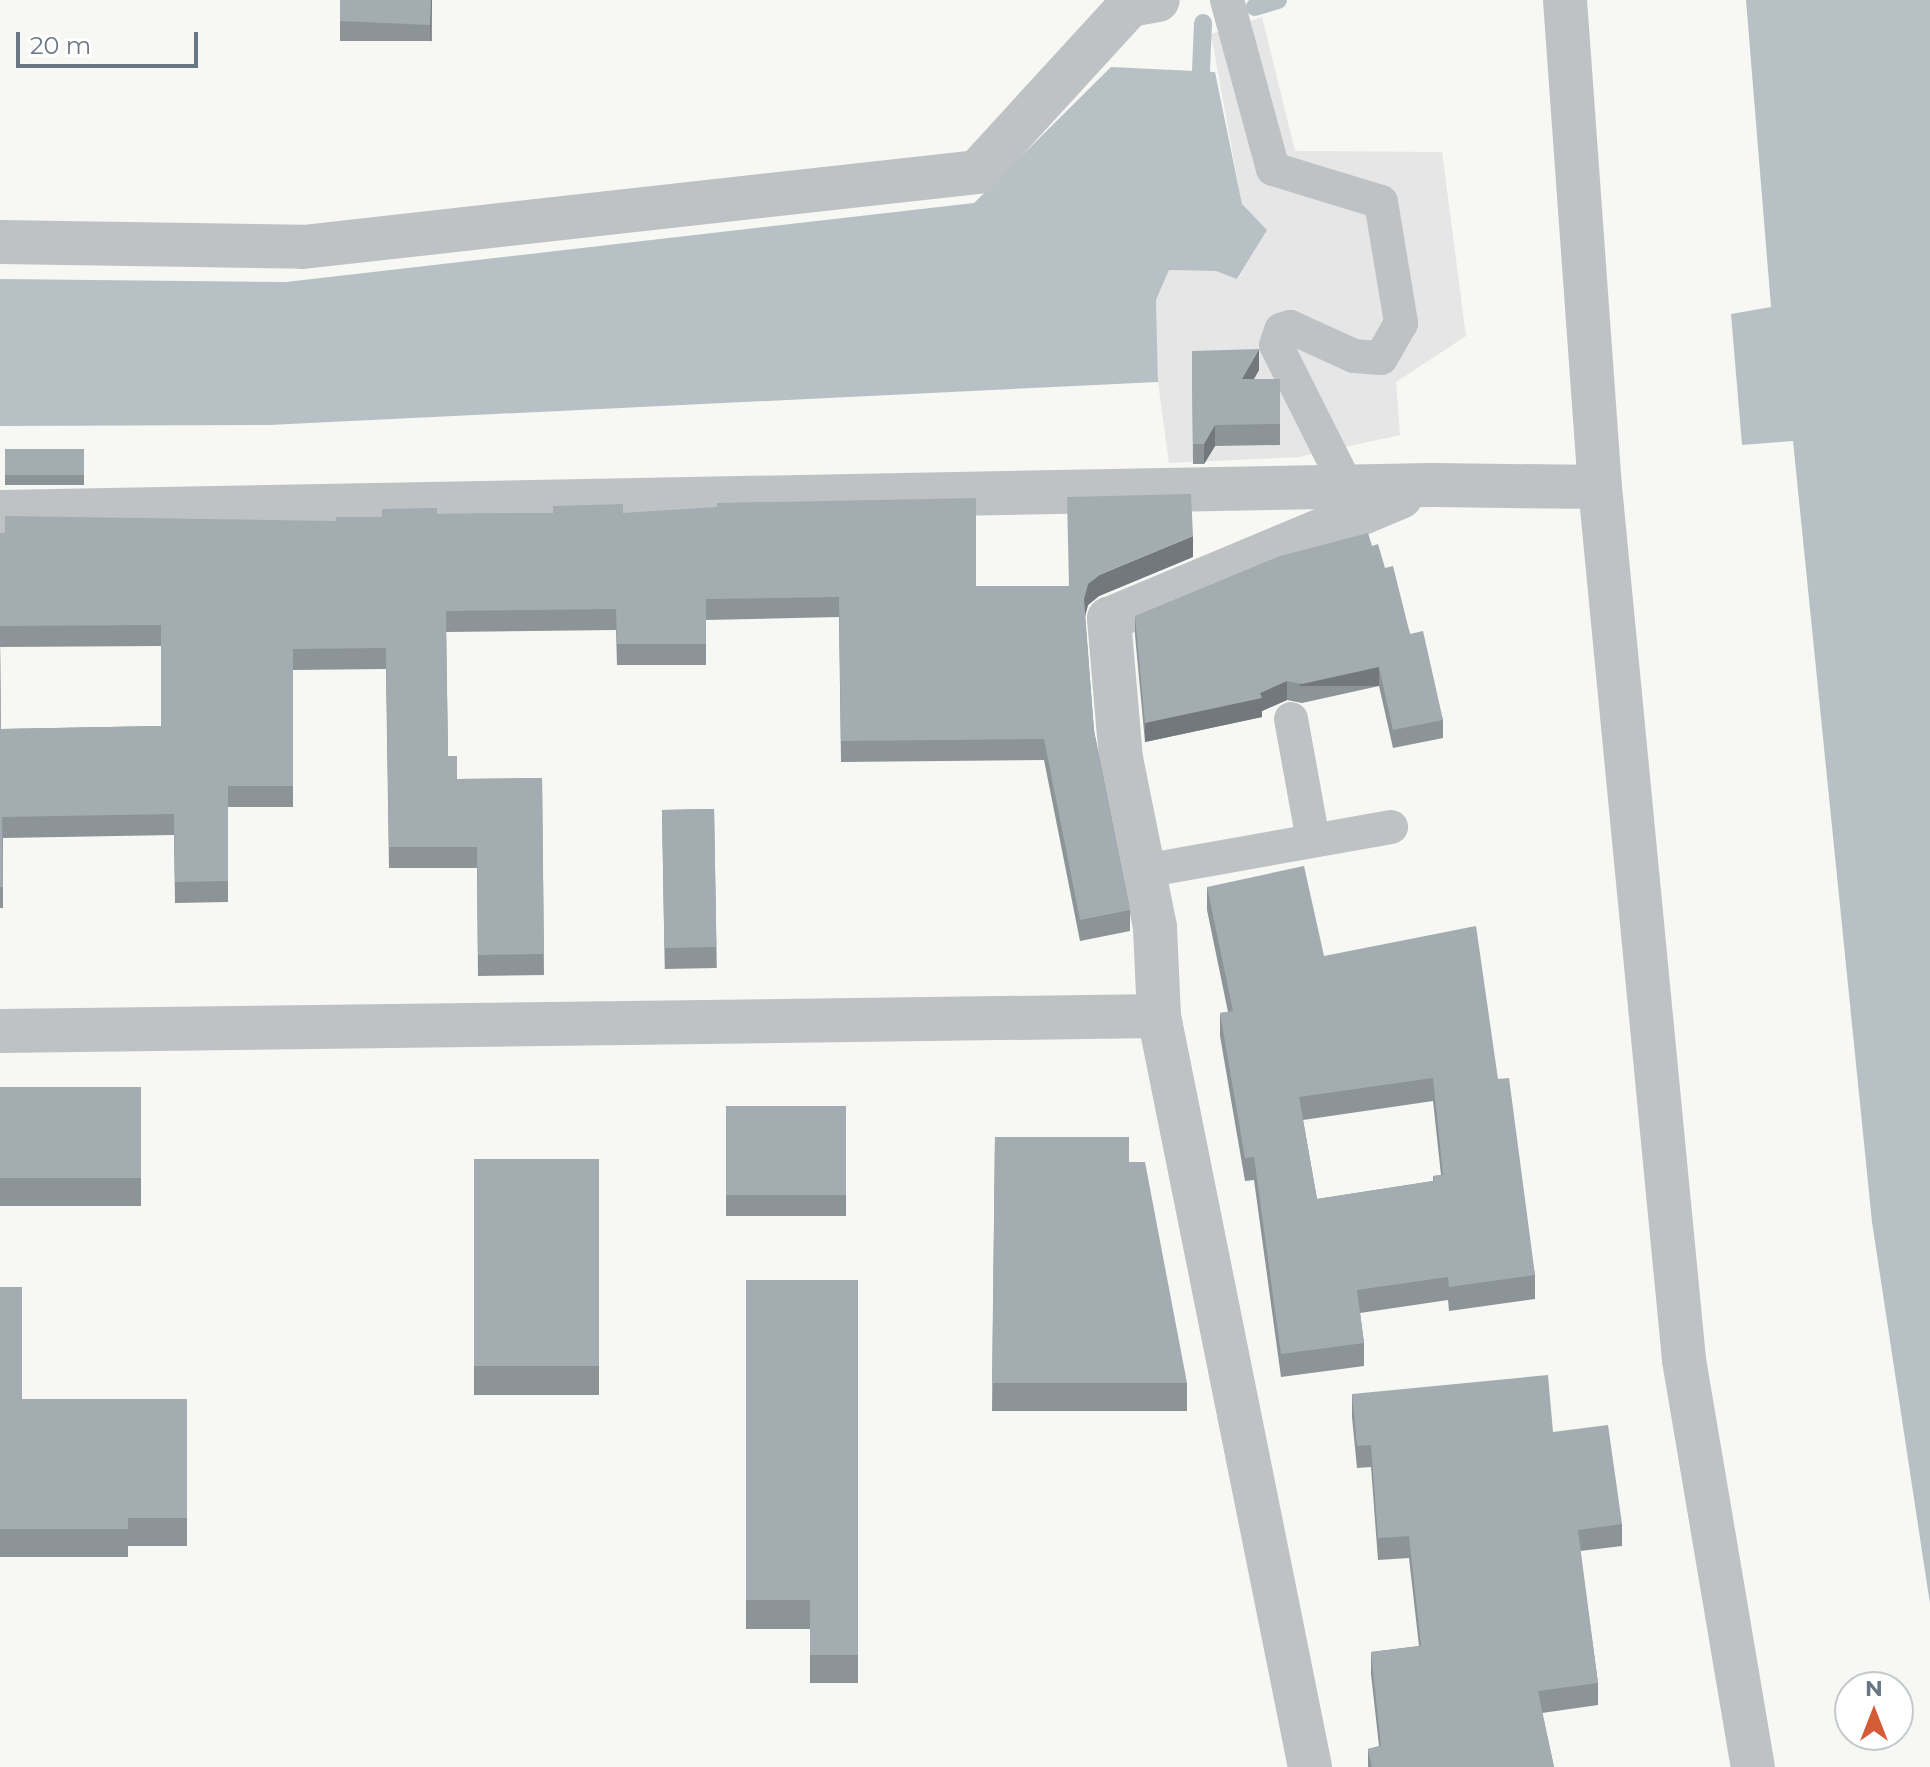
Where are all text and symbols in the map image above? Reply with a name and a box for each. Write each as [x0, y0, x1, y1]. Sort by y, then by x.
scale bar [20, 16, 202, 66]
text: 20 m [30, 31, 91, 60]
north arrow [1834, 1671, 1914, 1751]
text: N [1865, 1675, 1883, 1702]

